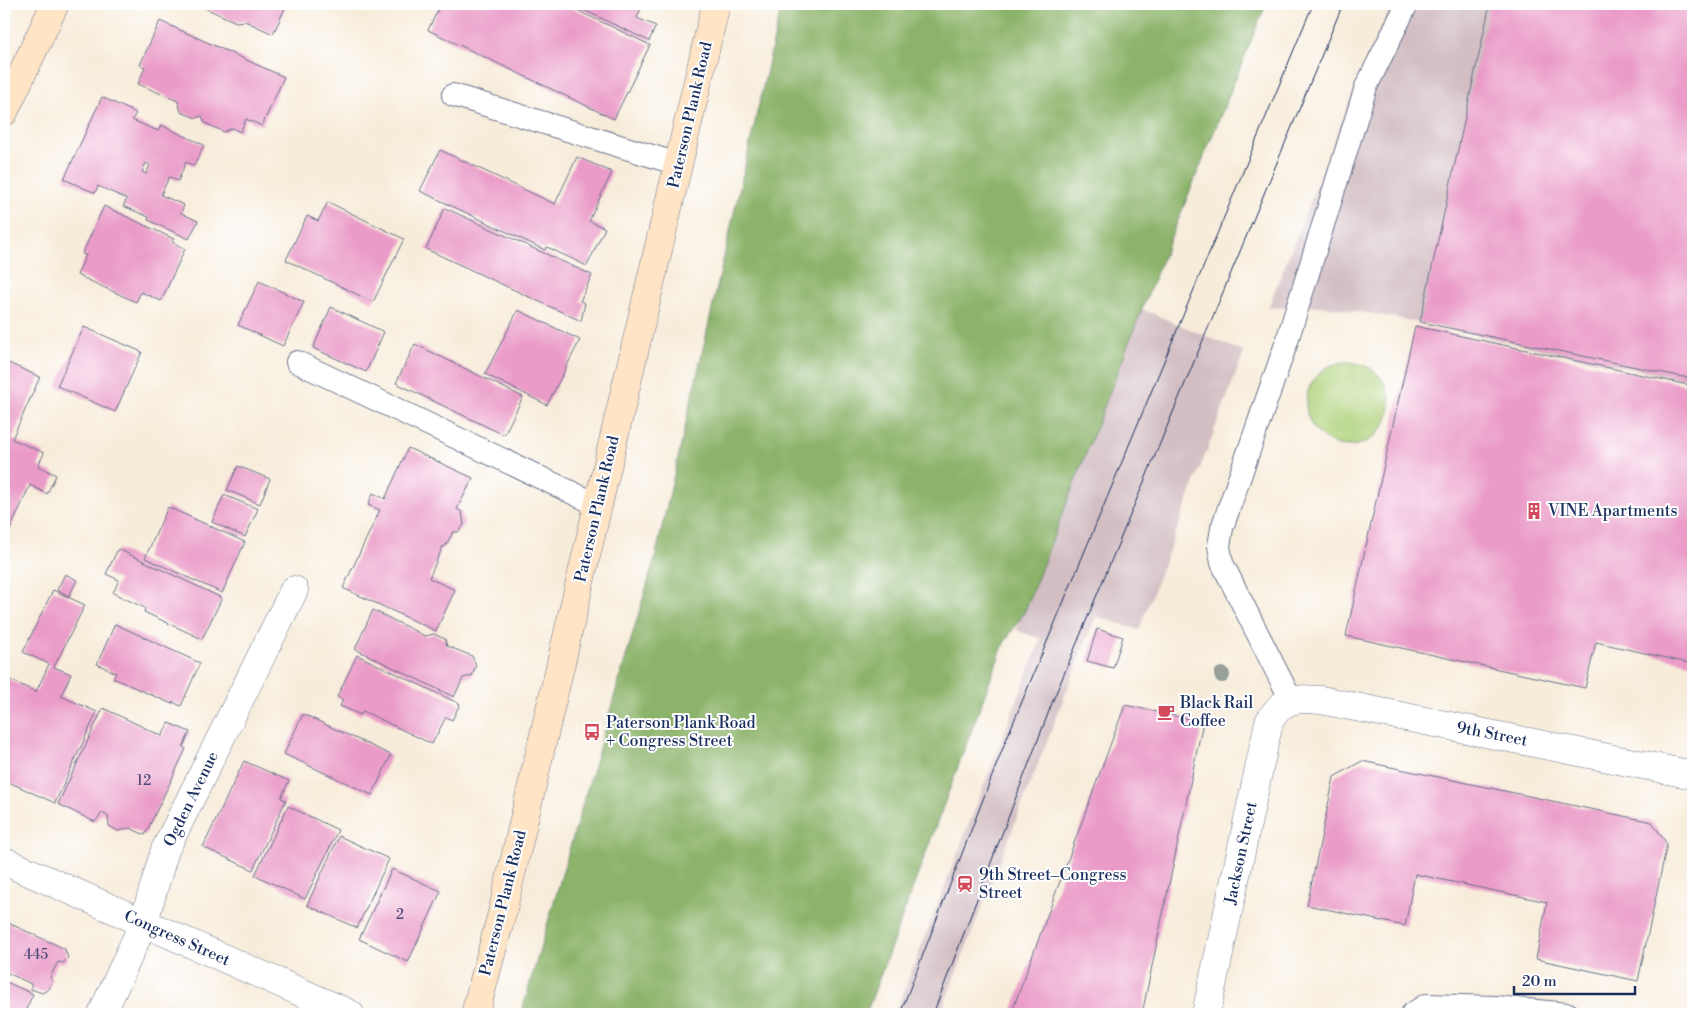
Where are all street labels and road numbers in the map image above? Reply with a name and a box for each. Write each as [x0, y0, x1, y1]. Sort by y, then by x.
street label: Paterson Plank Road [663, 40, 717, 190]
street label: Paterson Plank Road [570, 434, 624, 584]
street label: 9th Street [1455, 717, 1529, 751]
street label: Ogden Avenue [159, 748, 223, 850]
street label: Jackson Street [1220, 800, 1262, 907]
street label: Paterson Plank Road [475, 828, 531, 978]
street label: Congress Street [121, 906, 233, 970]

